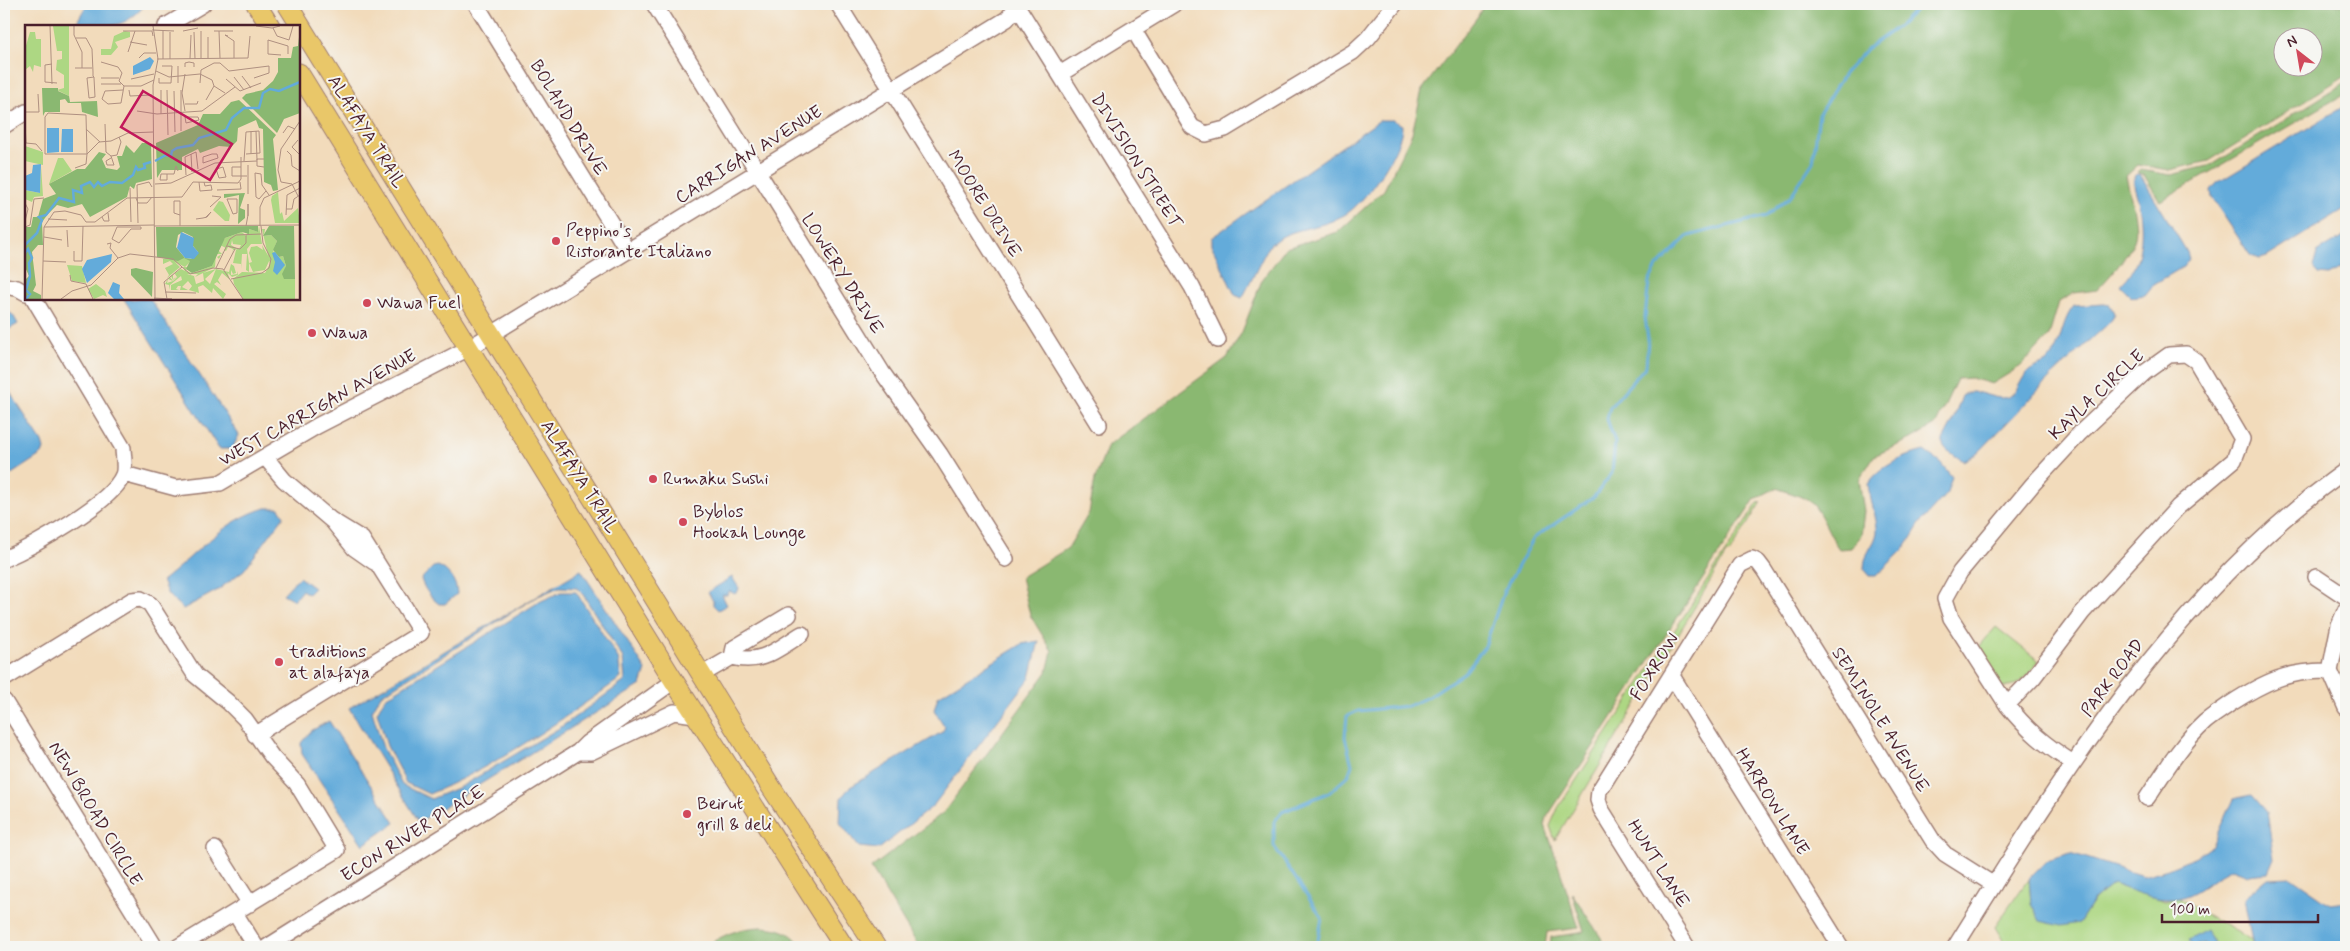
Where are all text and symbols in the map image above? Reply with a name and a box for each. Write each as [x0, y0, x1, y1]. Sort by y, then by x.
inset map [25, 25, 300, 300]
north arrow [2272, 28, 2322, 78]
text: N [2283, 32, 2300, 52]
street label: BOLAND DRIVE [524, 56, 612, 181]
street label: ALAFAYA TRAIL [321, 71, 411, 194]
street label: DIVISION STREET [1085, 89, 1188, 234]
street label: CARRIGAN AVENUE [671, 100, 827, 210]
street label: MOORE DRIVE [941, 146, 1027, 262]
street label: LOWERY DRIVE [795, 209, 889, 339]
place label: Peppino's Ristorante Italiano [566, 219, 711, 264]
marker: Peppino's Ristorante Italiano [550, 235, 562, 247]
place label: Wawa Fuel [377, 291, 461, 315]
marker: Wawa Fuel [361, 297, 373, 309]
place label: Wawa [322, 321, 368, 345]
marker: Wawa [306, 327, 318, 339]
street label: WEST CARRIGAN AVENUE [215, 344, 421, 472]
street label: KAYLA CIRCLE [2044, 344, 2150, 446]
street label: ALAFAYA TRAIL [534, 416, 624, 539]
place label: Rumaku Sushi [663, 467, 769, 491]
marker: Rumaku Sushi [647, 473, 659, 485]
place label: Byblos Hookah Lounge [693, 500, 806, 546]
marker: Byblos Hookah Lounge [677, 516, 689, 528]
street label: FOXROW [1625, 629, 1685, 705]
street label: PARK ROAD [2076, 634, 2150, 722]
place label: traditions at alafaya [288, 640, 370, 685]
street label: SEMINOLE AVENUE [1826, 643, 1935, 797]
marker: traditions at alafaya [273, 656, 285, 668]
street label: NEW BROAD CIRCLE [42, 738, 148, 890]
street label: HARROW LANE [1729, 744, 1815, 860]
street label: ECON RIVER PLACE [337, 780, 490, 888]
place label: Beirut grill & deli [697, 792, 772, 837]
marker: Beirut grill & deli [681, 808, 693, 820]
street label: HUNT LANE [1621, 815, 1695, 913]
scale bar [2162, 891, 2319, 923]
text: 100 m [2170, 900, 2210, 920]

